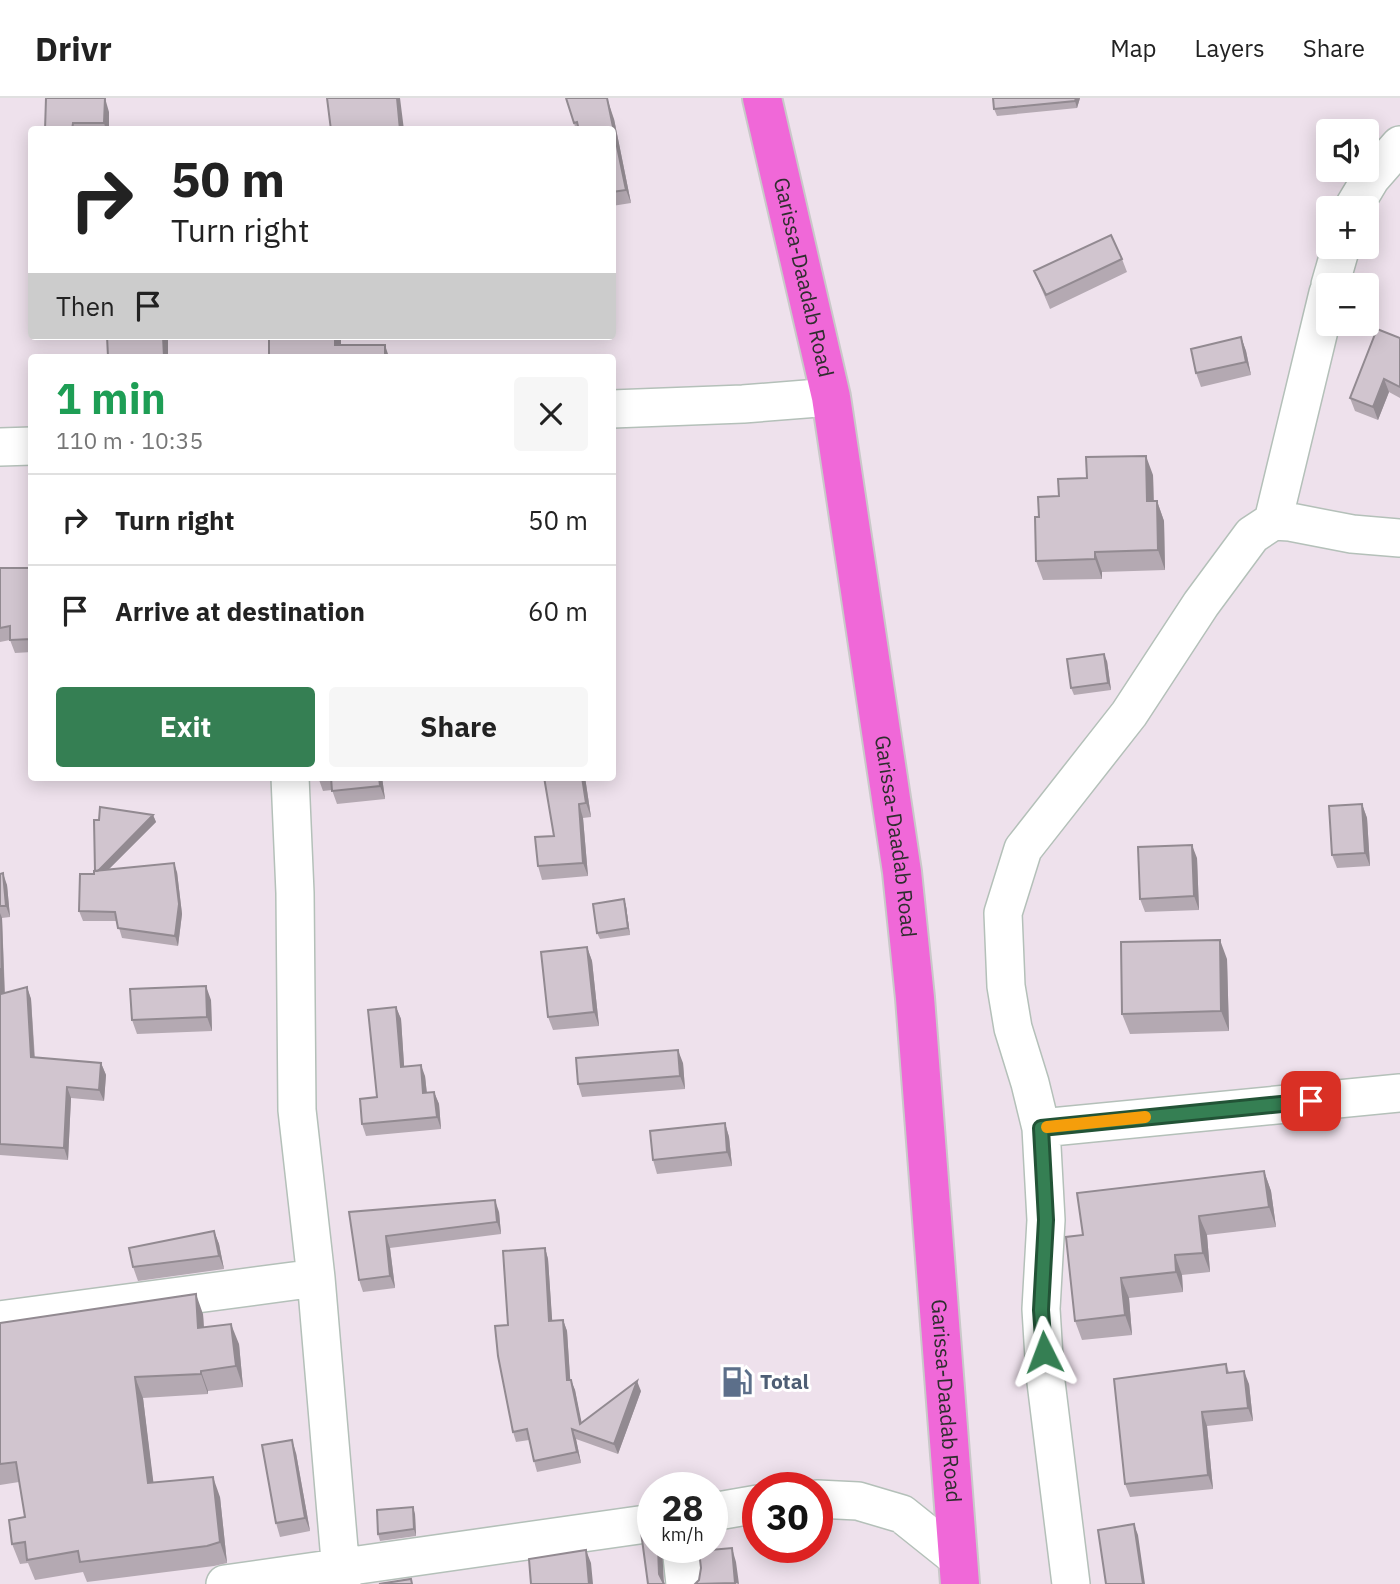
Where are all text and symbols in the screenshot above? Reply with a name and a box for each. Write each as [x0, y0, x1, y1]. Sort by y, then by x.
text: Drivr [35, 27, 112, 70]
text: Map [1110, 32, 1157, 64]
text: Layers [1195, 32, 1265, 64]
text: Share [1303, 32, 1365, 64]
map controls [1316, 119, 1379, 336]
button: sound [1316, 119, 1379, 182]
text: 50 m [171, 147, 285, 210]
icon: right [56, 154, 147, 245]
street label: Garissa-Daadab Road [768, 175, 841, 380]
button: + [1316, 196, 1379, 259]
text: Turn right [171, 209, 309, 251]
button: − [1316, 273, 1379, 336]
icon: arrive [129, 287, 167, 325]
text: Then [56, 289, 115, 323]
text: 1 min [56, 371, 166, 426]
button: close [514, 377, 588, 451]
text: 110 m · 10:35 [56, 425, 203, 455]
icon: right [56, 501, 94, 539]
text: Turn right [115, 503, 234, 537]
text: 50 m [528, 503, 588, 537]
icon: arrive [56, 592, 94, 630]
text: Arrive at destination [115, 594, 365, 628]
text: 60 m [528, 594, 588, 628]
button: Exit [56, 687, 315, 767]
button: Share [329, 687, 588, 767]
street label: Garissa-Daadab Road [869, 733, 924, 939]
pin [1281, 1071, 1341, 1131]
icon: arrive [1292, 1082, 1330, 1120]
street label: Garissa-Daadab Road [925, 1298, 969, 1504]
position arrow [1007, 1315, 1081, 1389]
fuel station icon: Total [720, 1365, 754, 1399]
place label: Total [760, 1367, 809, 1395]
speed limit sign: 30 [742, 1472, 833, 1563]
text: 28 [661, 1485, 704, 1531]
text: km/h [661, 1523, 704, 1546]

